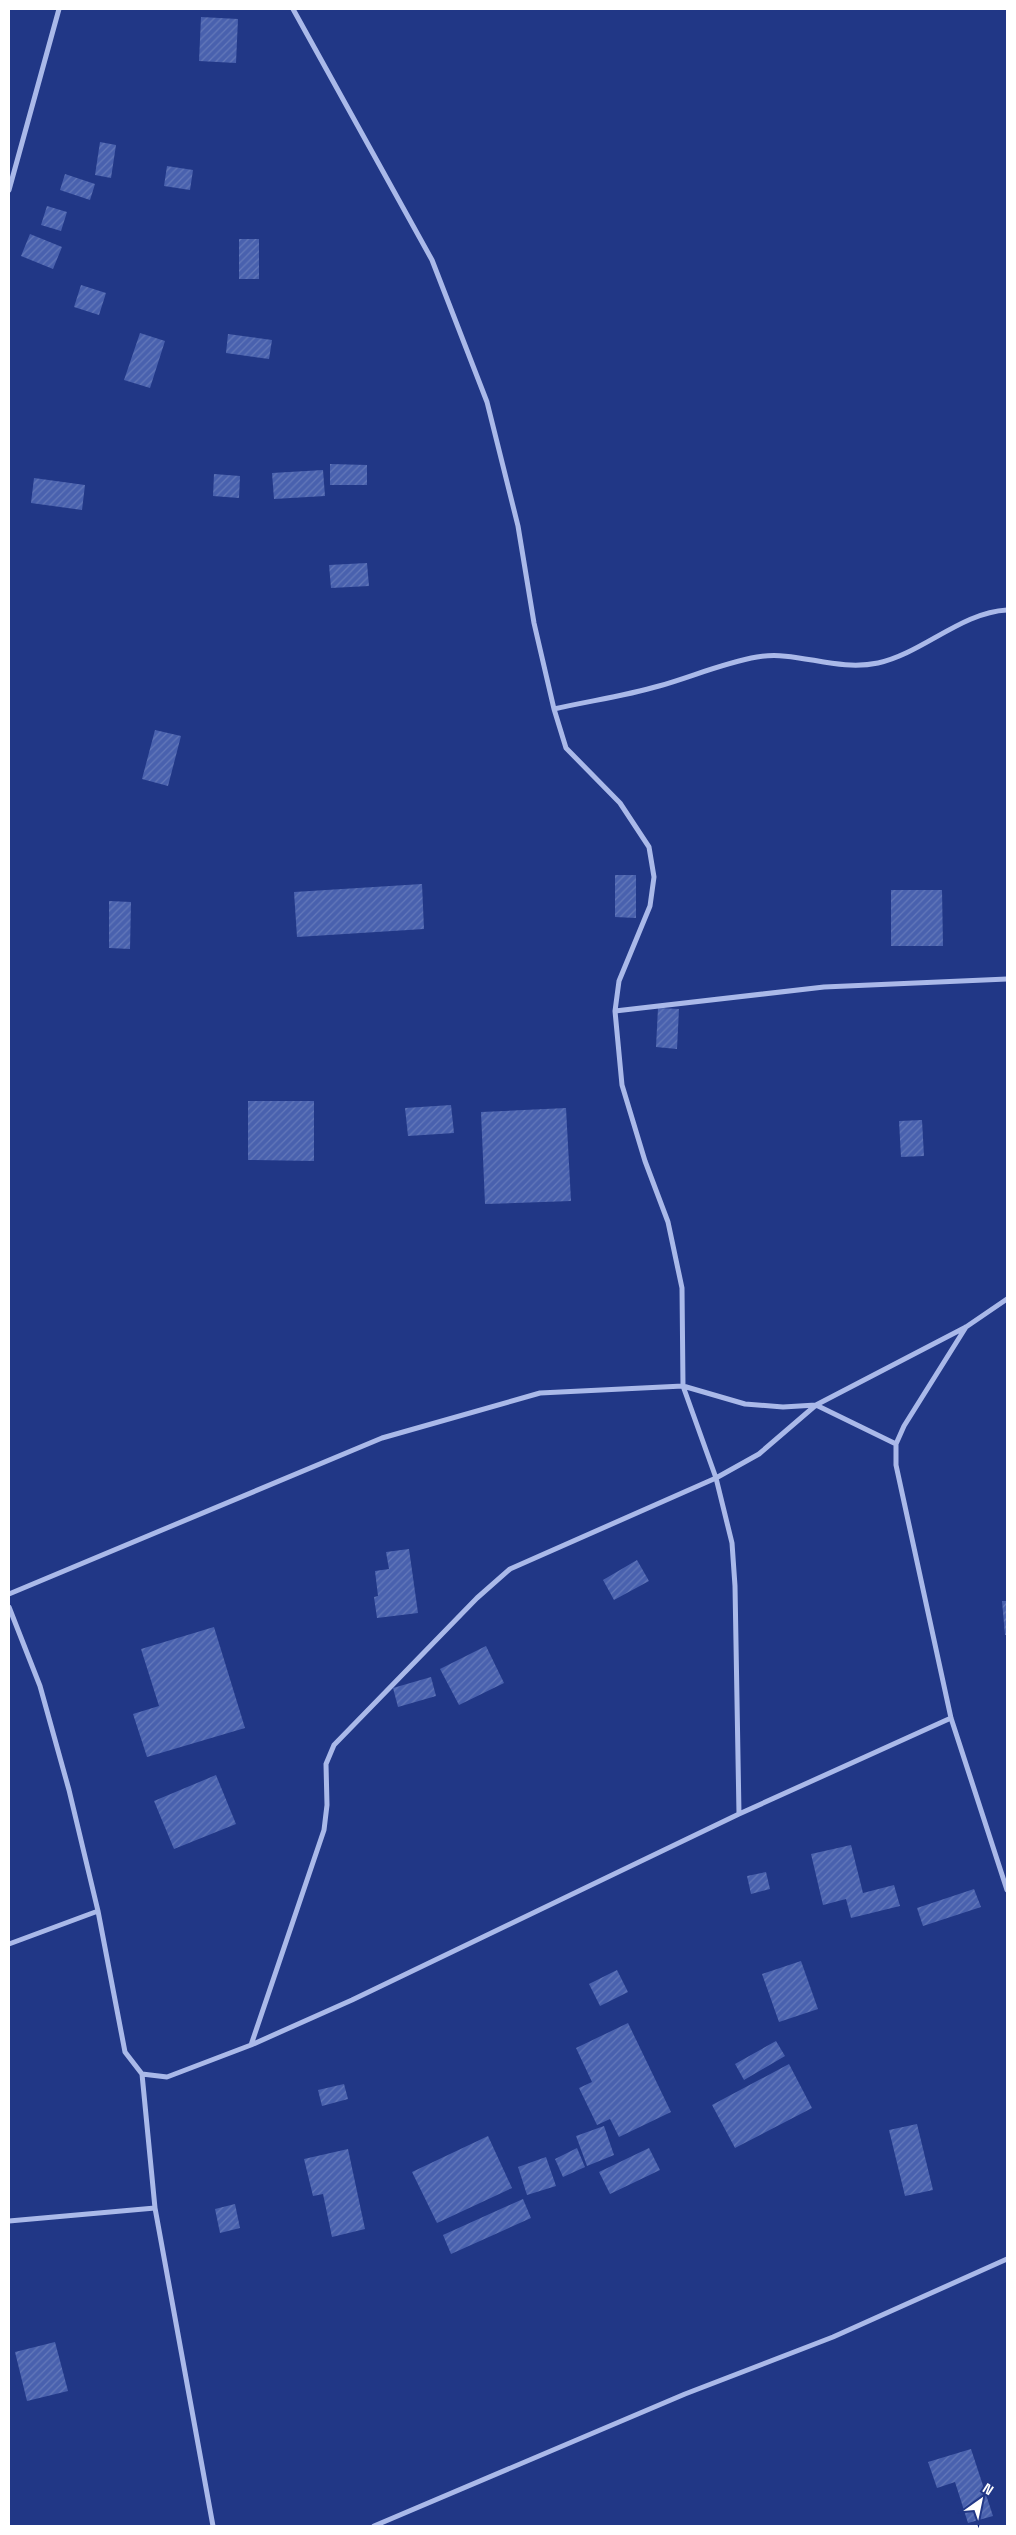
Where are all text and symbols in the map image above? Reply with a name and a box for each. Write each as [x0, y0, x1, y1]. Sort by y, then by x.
north arrow [956, 2475, 1006, 2525]
text: N [979, 2479, 997, 2499]

